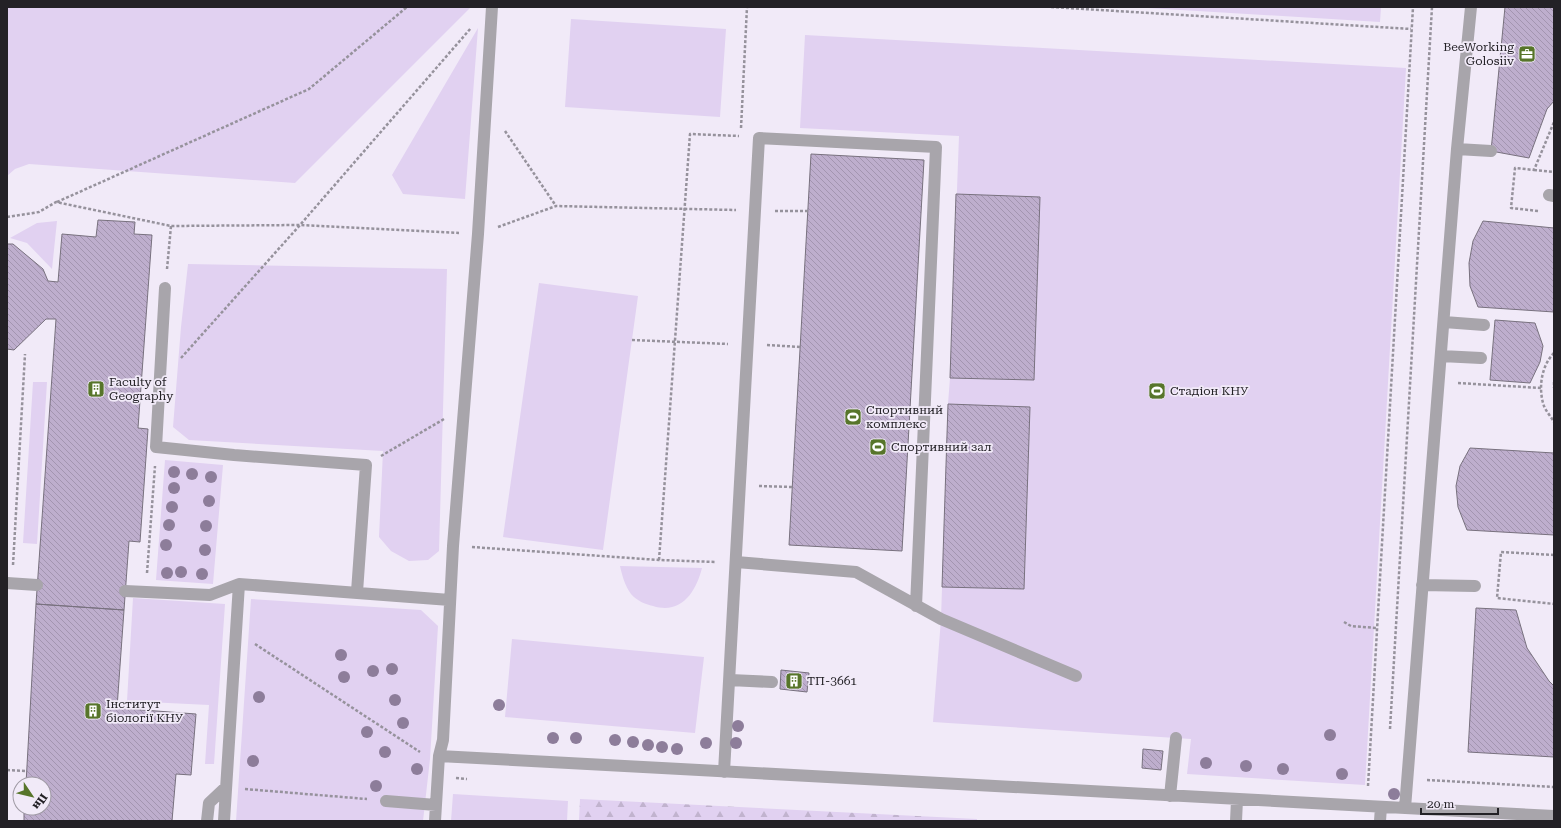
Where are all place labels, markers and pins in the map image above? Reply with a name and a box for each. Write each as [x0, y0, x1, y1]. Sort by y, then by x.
place label: BeeWorking Golosiiv [1443, 40, 1514, 68]
office icon: BeeWorking Golosiiv [1517, 44, 1537, 64]
place label: Faculty of Geography [109, 375, 174, 403]
building icon: Faculty of Geography [86, 379, 106, 399]
sports icon: Стадіон КНУ [1147, 381, 1167, 401]
place label: Стадіон КНУ [1170, 384, 1249, 398]
place label: Спортивний комплекс [866, 403, 943, 431]
sports icon: Спортивний комплекс [843, 407, 863, 427]
sports icon: Спортивний зал [868, 437, 888, 457]
place label: Спортивний зал [891, 440, 992, 454]
building icon: ТП-3661 [784, 671, 804, 691]
place label: ТП-3661 [807, 674, 857, 688]
place label: Інститут біології КНУ [106, 697, 184, 725]
building icon: Інститут біології КНУ [83, 701, 103, 721]

